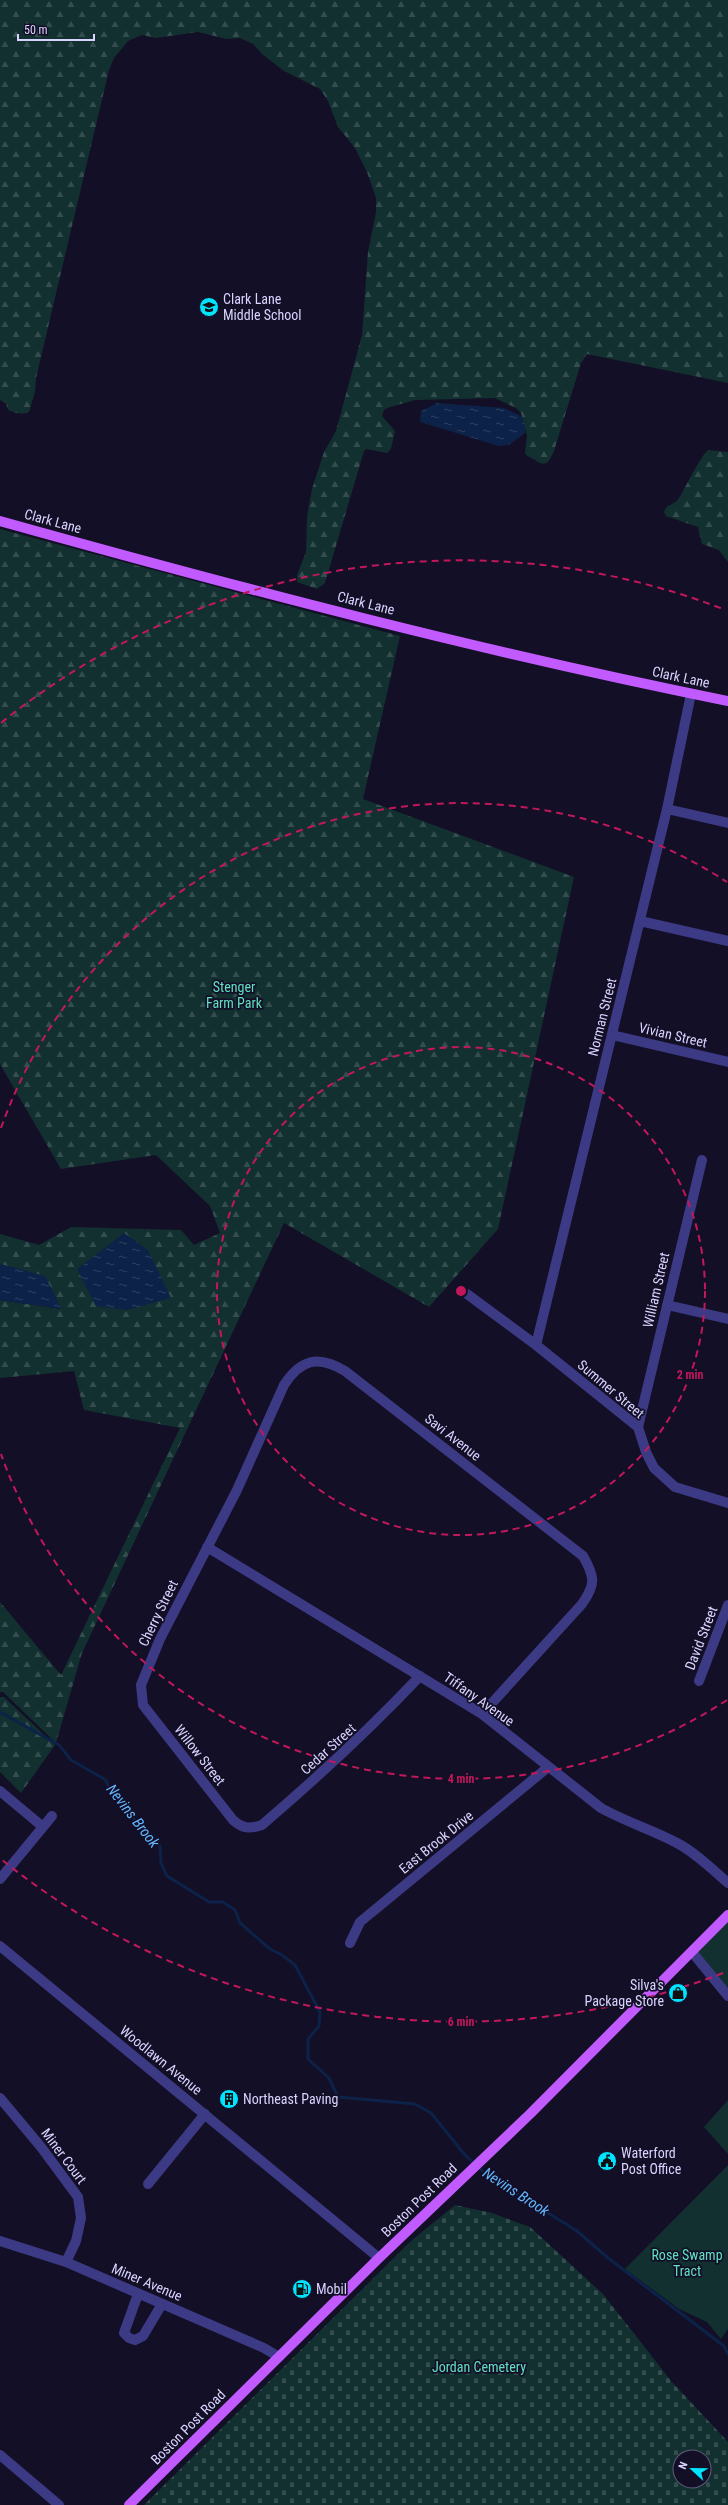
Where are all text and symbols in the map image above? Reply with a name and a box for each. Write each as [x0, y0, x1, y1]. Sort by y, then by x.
scale bar [18, 16, 94, 42]
text: 50 m [24, 23, 48, 37]
place label: Clark Lane Middle School [223, 291, 301, 323]
school or university icon: Clark Lane Middle School [198, 296, 220, 318]
street label: Clark Lane [23, 506, 84, 536]
street label: Clark Lane [336, 588, 397, 618]
street label: Clark Lane [651, 663, 712, 691]
street label: Norman Street [585, 976, 619, 1058]
park label: Stenger Farm Park [206, 979, 263, 1011]
street label: Vivian Street [637, 1019, 709, 1051]
street label: William Street [640, 1251, 672, 1329]
centre of rings [454, 1284, 468, 1298]
street label: Summer Street [574, 1357, 648, 1421]
text: 2 min [677, 1368, 703, 1382]
street label: Savi Avenue [422, 1410, 484, 1464]
street label: Cherry Street [135, 1577, 181, 1649]
street label: David Street [682, 1604, 720, 1672]
street label: Tiffany Avenue [441, 1669, 518, 1729]
street label: Cedar Street [297, 1720, 359, 1778]
street label: Willow Street [171, 1722, 229, 1788]
text: 4 min [448, 1772, 474, 1786]
water label: Nevins Brook [103, 1781, 164, 1852]
street label: East Brook Drive [396, 1807, 477, 1877]
place label: Silva's Package Store [584, 1977, 664, 2009]
shop icon: Silva's Package Store [667, 1982, 689, 2004]
text: 6 min [448, 2015, 474, 2029]
street label: Woodlawn Avenue [117, 2022, 206, 2098]
building icon: Northeast Paving [218, 2088, 240, 2110]
place label: Northeast Paving [243, 2091, 338, 2107]
street label: Miner Court [38, 2125, 90, 2187]
place label: Waterford Post Office [621, 2145, 682, 2177]
public building icon: Waterford Post Office [596, 2150, 618, 2172]
street label: Boston Post Road [378, 2160, 460, 2240]
water label: Nevins Brook [479, 2164, 553, 2220]
park label: Rose Swamp Tract [651, 2247, 723, 2279]
street label: Miner Avenue [109, 2260, 185, 2304]
fuel station icon: Mobil [291, 2278, 313, 2300]
place label: Mobil [316, 2281, 347, 2297]
park label: Jordan Cemetery [432, 2359, 526, 2375]
street label: Boston Post Road [147, 2386, 229, 2468]
north arrow [672, 2449, 712, 2489]
text: N [676, 2460, 691, 2471]

